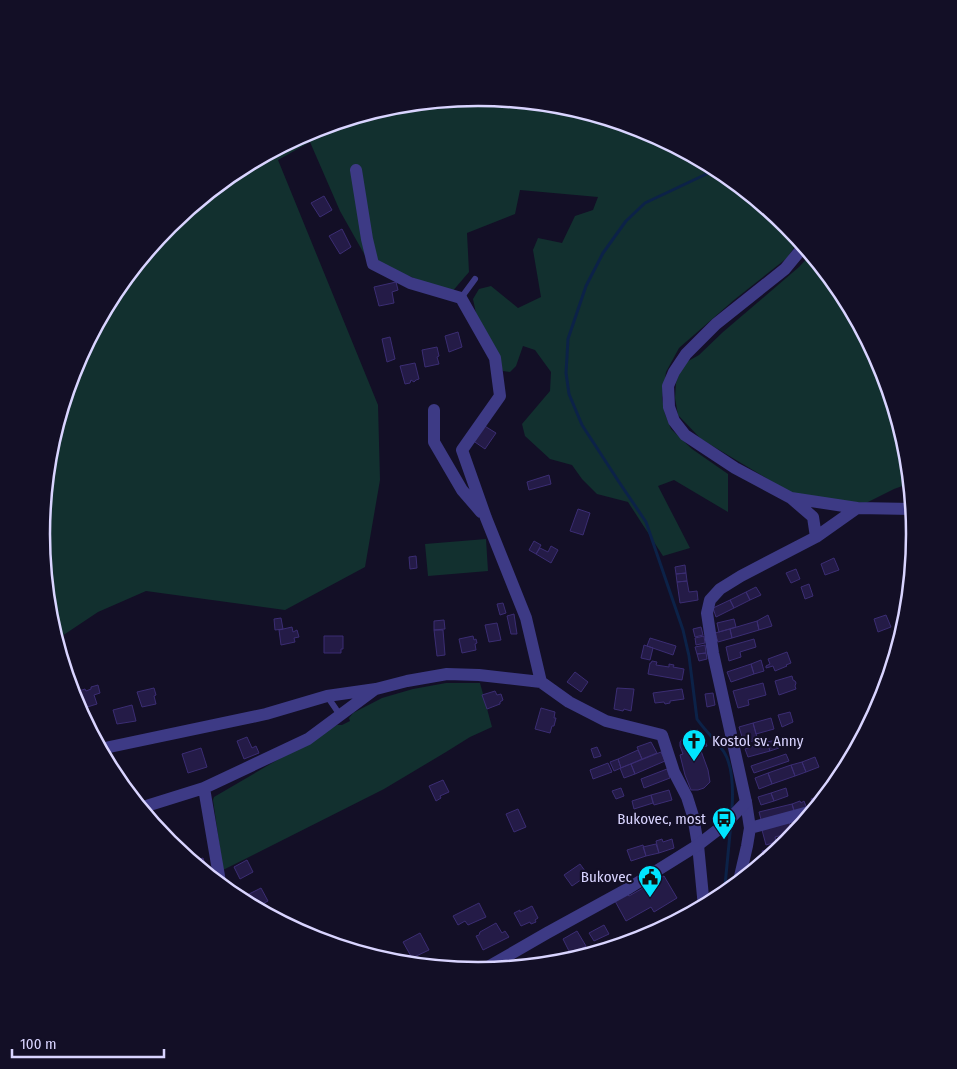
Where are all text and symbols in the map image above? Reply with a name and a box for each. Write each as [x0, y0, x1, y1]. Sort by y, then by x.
church icon: Kostol sv. Anny [681, 728, 707, 762]
place label: Kostol sv. Anny [712, 732, 804, 750]
bus stop icon: Bukovec, most [711, 806, 737, 840]
place label: Bukovec, most [617, 810, 706, 828]
public building icon: Bukovec [637, 864, 663, 898]
place label: Bukovec [581, 868, 633, 886]
scale bar [12, 1026, 165, 1058]
text: 100 m [20, 1035, 57, 1053]

